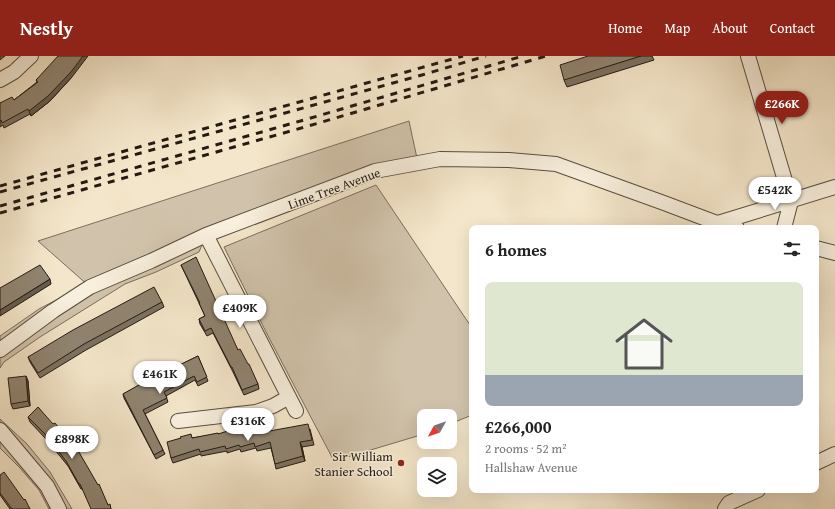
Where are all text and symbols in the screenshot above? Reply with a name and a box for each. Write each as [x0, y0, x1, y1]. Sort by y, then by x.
text: Nestly [20, 14, 73, 42]
text: Home [608, 18, 643, 38]
text: Map [665, 18, 690, 38]
text: About [712, 18, 748, 38]
text: Contact [770, 18, 815, 38]
pin: £266K [754, 91, 810, 125]
text: £266K [764, 94, 800, 113]
street label: Lime Tree Avenue [285, 163, 383, 214]
pin: £542K [747, 177, 803, 211]
text: £542K [757, 180, 793, 199]
text: 6 homes [485, 237, 547, 262]
icon: filters [781, 238, 803, 260]
pin: £409K [212, 295, 268, 329]
text: £409K [222, 298, 258, 317]
icon: home [608, 308, 680, 380]
pin: £461K [132, 361, 188, 395]
text: £461K [142, 364, 178, 383]
pin: £316K [220, 408, 276, 442]
north arrow [417, 409, 457, 449]
map controls [417, 409, 457, 497]
text: £316K [230, 411, 266, 430]
text: £266,000 [485, 414, 551, 439]
pin: £898K [44, 426, 100, 460]
text: £898K [54, 429, 90, 448]
text: 2 rooms · 52 m² [485, 439, 567, 458]
place label: Sir William Stanier School [315, 447, 393, 481]
button: layers [417, 457, 457, 497]
marker: Sir William Stanier School [396, 458, 406, 468]
text: Hallshaw Avenue [485, 458, 578, 477]

